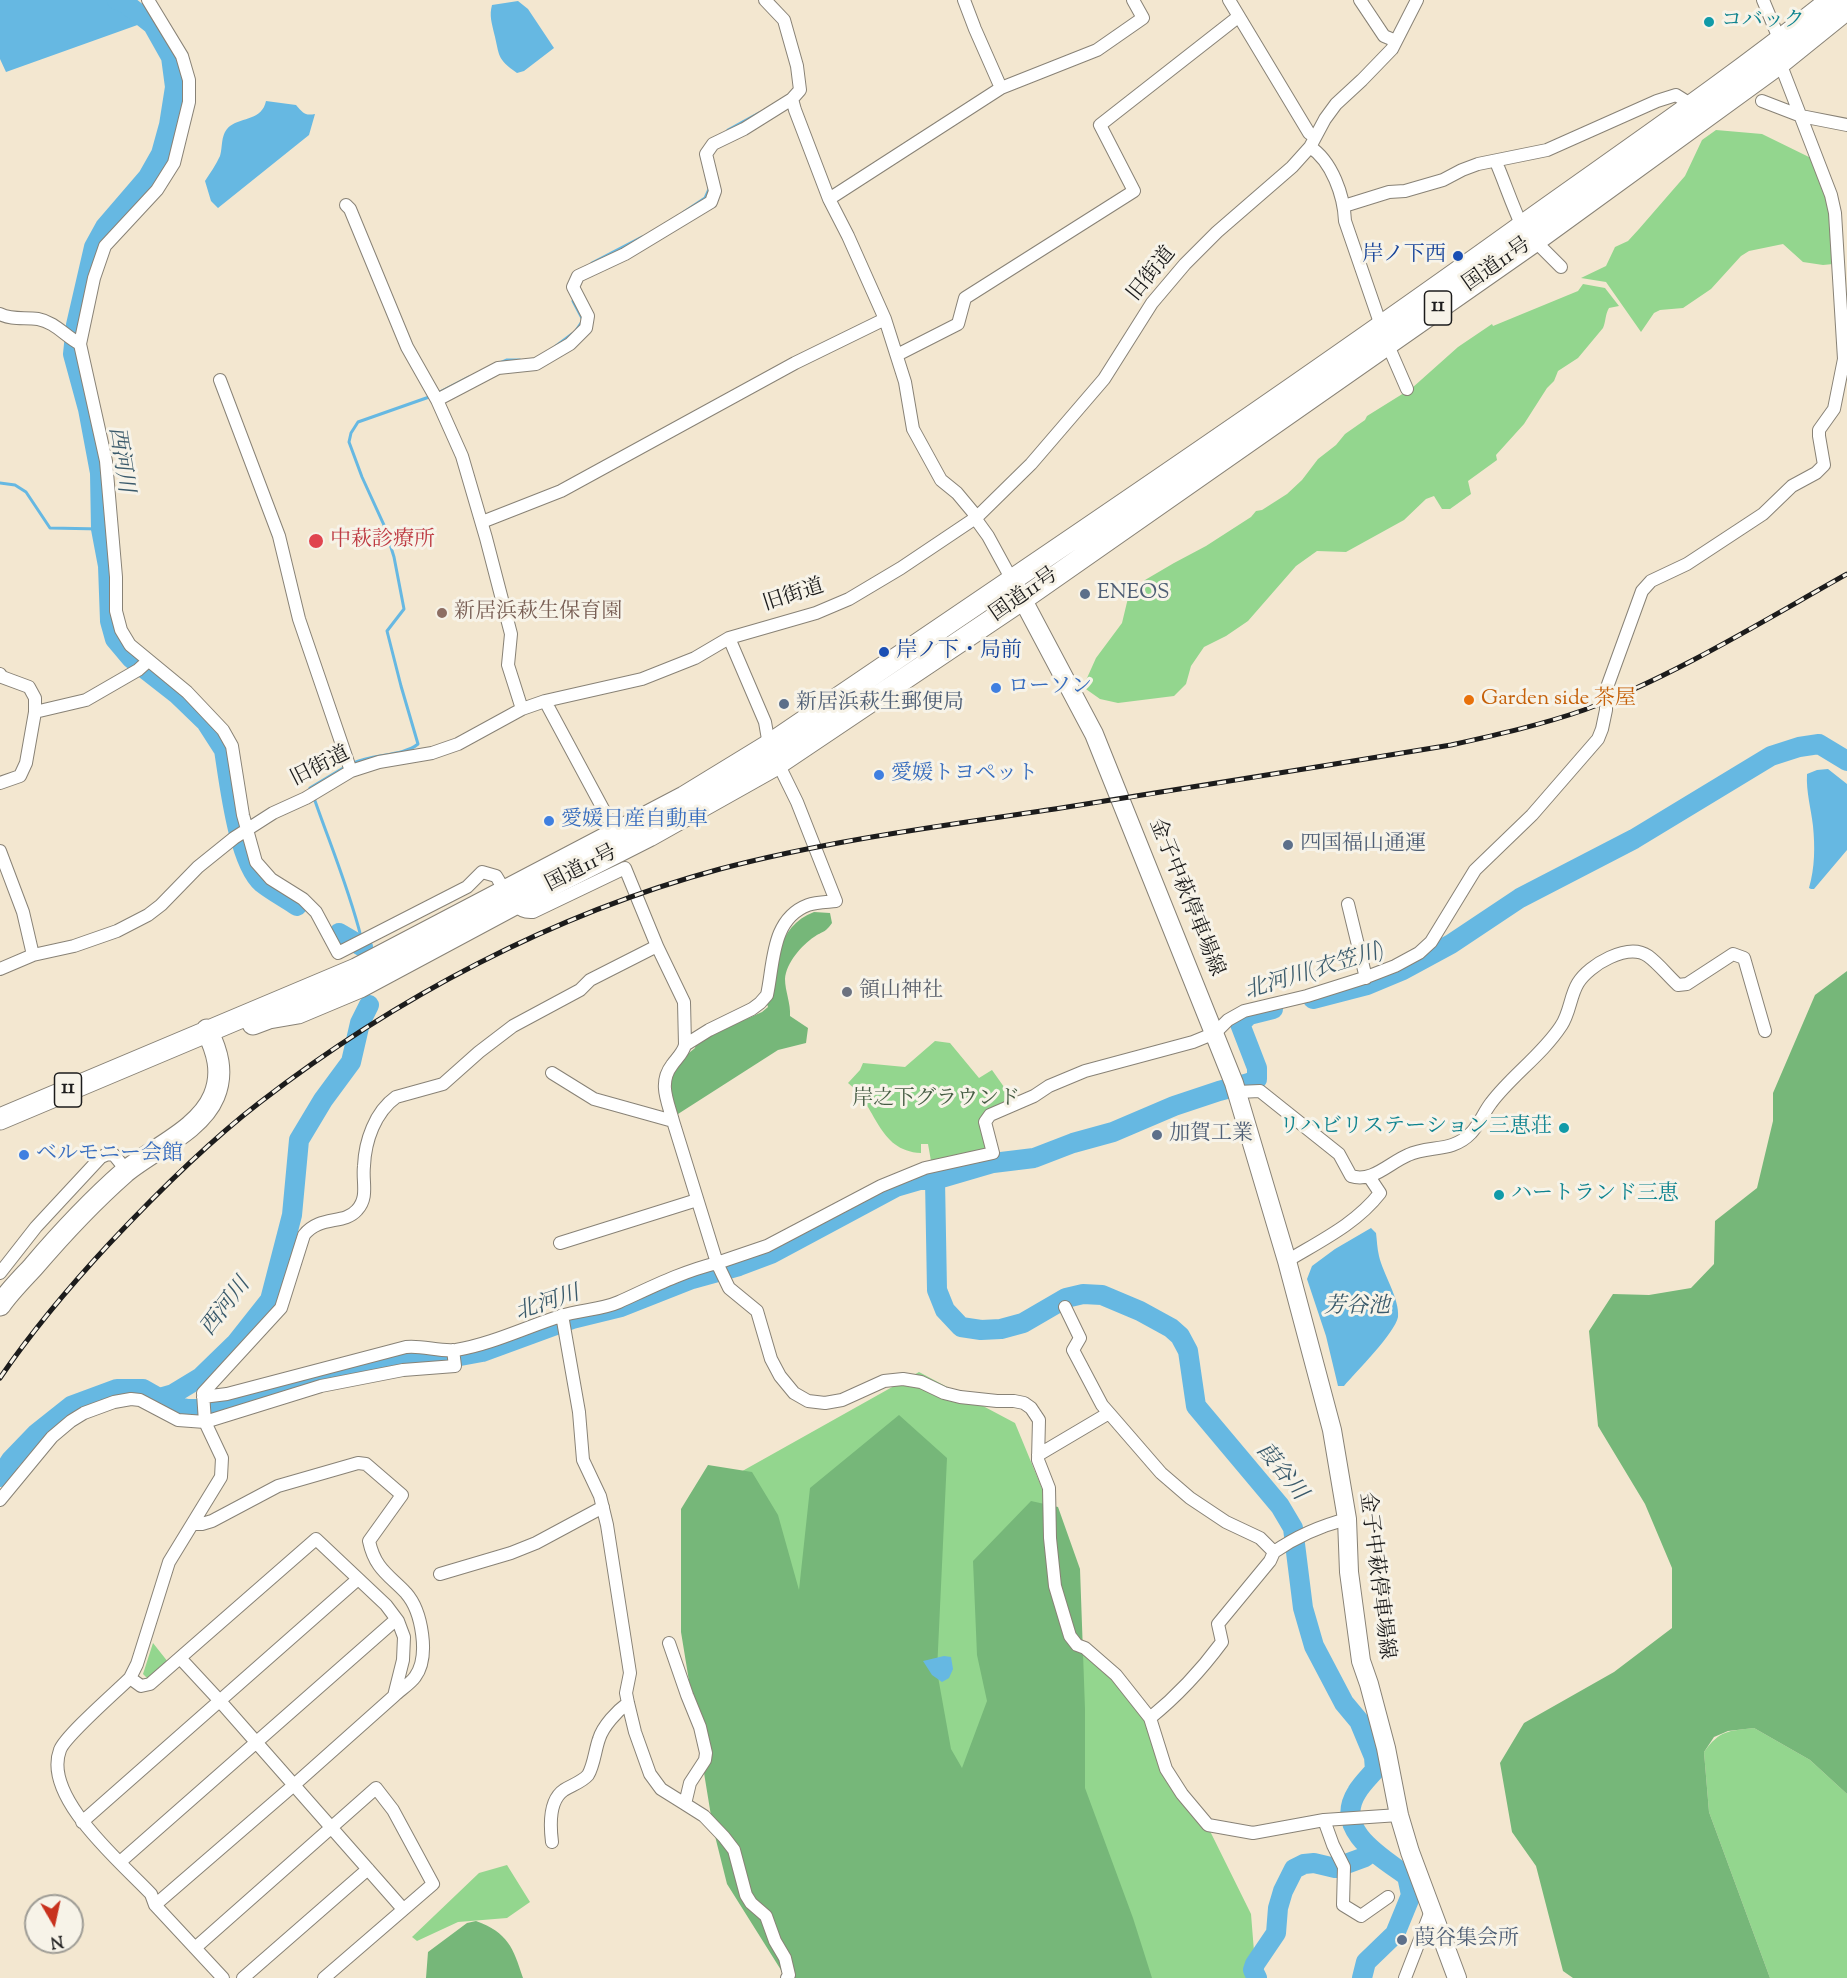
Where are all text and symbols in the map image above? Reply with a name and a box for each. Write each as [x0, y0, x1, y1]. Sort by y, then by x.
place label: コバック [1721, 9, 1805, 35]
marker: コバック [1702, 15, 1716, 29]
street label: 国道11号 [1459, 234, 1537, 298]
street label: 旧街道 [1123, 243, 1183, 307]
place label: 岸ノ下西 [1362, 243, 1446, 269]
marker: 岸ノ下西 [1451, 249, 1465, 263]
road number: 11 [1424, 291, 1452, 325]
water label: 西河川 [101, 425, 137, 495]
place label: 中萩診療所 [330, 528, 435, 554]
marker: 中萩診療所 [307, 532, 325, 550]
street label: 国道11号 [986, 564, 1064, 628]
street label: 旧街道 [760, 575, 828, 619]
place label: ENEOS [1097, 581, 1170, 607]
marker: ENEOS [1078, 587, 1092, 601]
place label: 新居浜萩生保育園 [454, 600, 622, 626]
marker: 新居浜萩生保育園 [435, 606, 449, 620]
place label: 岸ノ下・局前 [896, 639, 1022, 665]
marker: 岸ノ下・局前 [877, 645, 891, 659]
place label: ローソン [1008, 675, 1092, 701]
marker: ローソン [989, 681, 1003, 695]
place label: Garden side 茶屋 [1481, 687, 1636, 713]
place label: 新居浜萩生郵便局 [796, 691, 964, 717]
marker: Garden side 茶屋 [1462, 693, 1476, 707]
marker: 新居浜萩生郵便局 [777, 697, 791, 711]
street label: 旧街道 [287, 742, 355, 794]
place label: 愛媛トヨペット [891, 762, 1038, 788]
marker: 愛媛トヨペット [872, 768, 886, 782]
place label: 愛媛日産自動車 [561, 808, 708, 834]
marker: 愛媛日産自動車 [542, 814, 556, 828]
street label: 金子中萩停車場線 [1142, 815, 1228, 981]
place label: 四国福山通運 [1300, 832, 1426, 858]
marker: 四国福山通運 [1281, 838, 1295, 852]
street label: 国道11号 [542, 841, 622, 899]
water label: 北河川(衣笠川) [1242, 939, 1388, 1007]
place label: 領山神社 [859, 979, 943, 1005]
marker: 領山神社 [840, 985, 854, 999]
road number: 11 [54, 1073, 82, 1107]
park label: 岸之下グラウンド [852, 1087, 1020, 1113]
place label: リハビリステーション三恵荘 [1279, 1115, 1552, 1141]
marker: リハビリステーション三恵荘 [1557, 1121, 1571, 1135]
place label: 加賀工業 [1169, 1122, 1253, 1148]
marker: 加賀工業 [1150, 1128, 1164, 1142]
place label: ベルモニー会館 [36, 1142, 183, 1168]
marker: ベルモニー会館 [17, 1148, 31, 1162]
place label: ハートランド三恵 [1511, 1182, 1679, 1208]
marker: ハートランド三恵 [1492, 1188, 1506, 1202]
water label: 西河川 [197, 1274, 257, 1342]
water label: 北河川 [513, 1282, 583, 1328]
water label: 芳谷池 [1324, 1295, 1390, 1321]
water label: 葭谷川 [1249, 1439, 1311, 1507]
street label: 金子中萩停車場線 [1352, 1491, 1398, 1661]
north arrow [24, 1894, 84, 1954]
place label: 葭谷集会所 [1414, 1927, 1519, 1953]
text: N [48, 1928, 65, 1953]
marker: 葭谷集会所 [1395, 1933, 1409, 1947]

